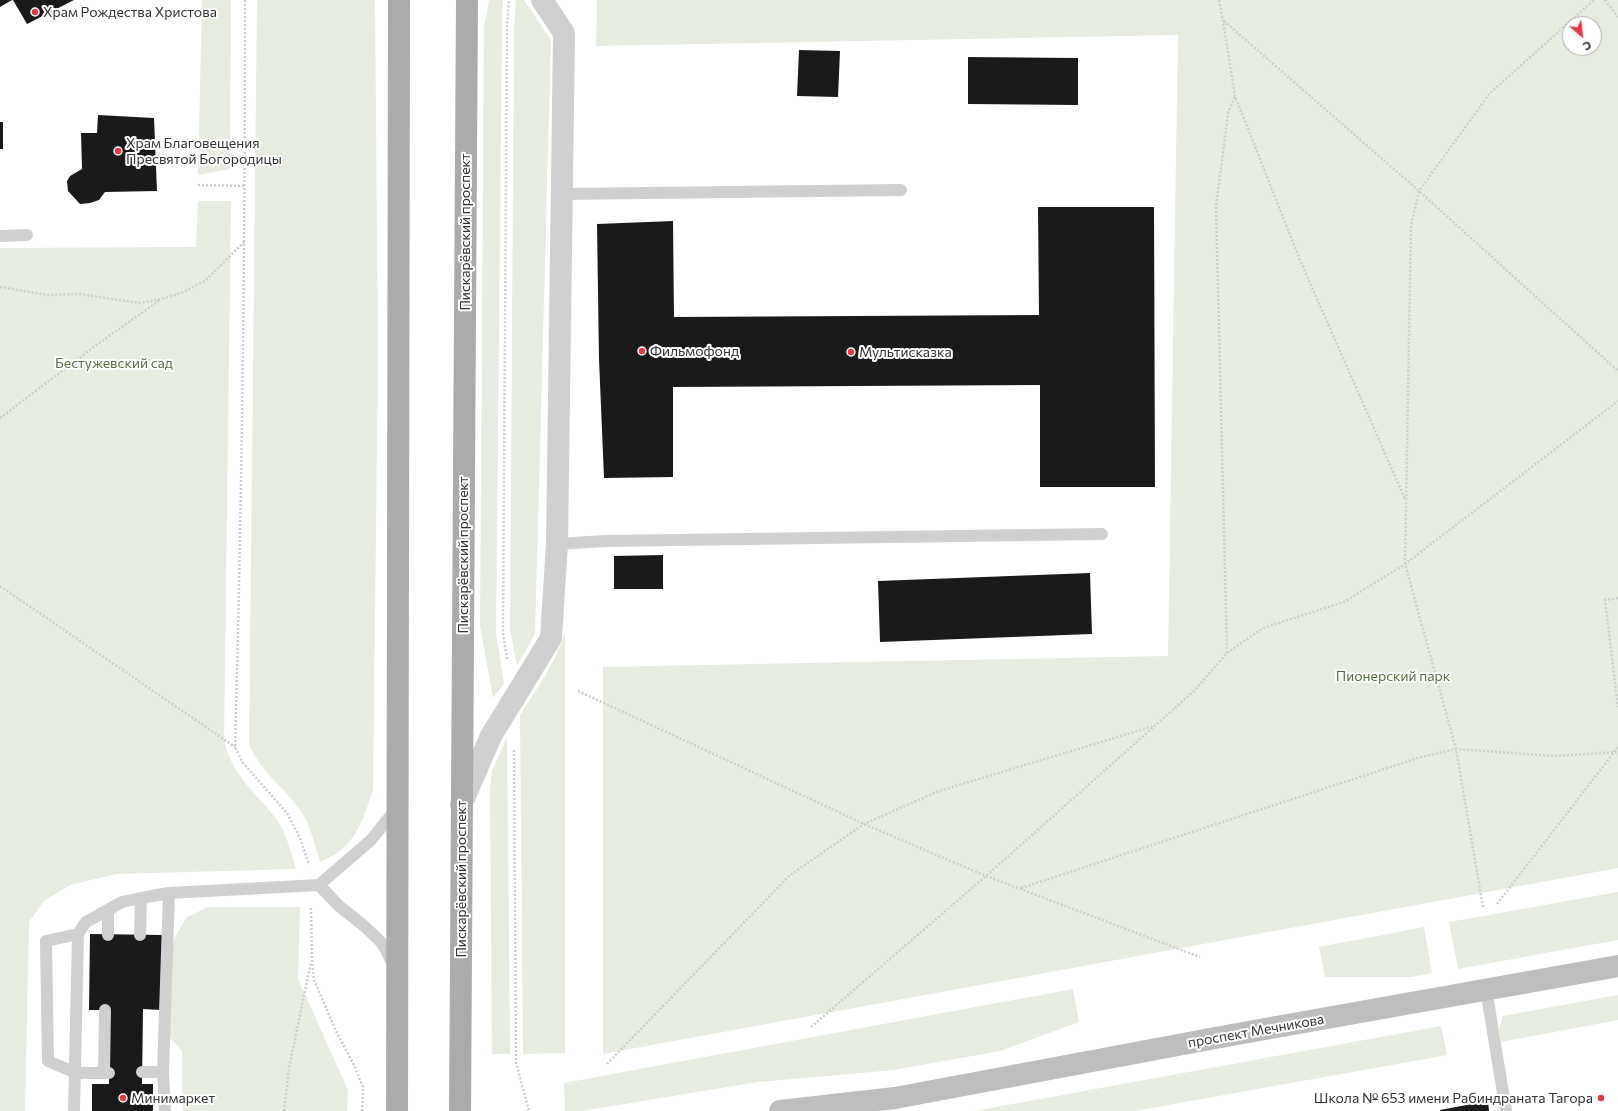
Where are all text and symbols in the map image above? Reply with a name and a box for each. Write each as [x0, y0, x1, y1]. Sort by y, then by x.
place label: Храм Рождества Христова [43, 4, 217, 20]
marker: Храм Рождества Христова [30, 7, 40, 17]
north arrow [1562, 16, 1602, 56]
text: С [1581, 39, 1594, 54]
place label: Храм Благовещения Пресвятой Богородицы [126, 135, 282, 168]
marker: Храм Благовещения Пресвятой Богородицы [113, 146, 123, 156]
street label: Пискарёвский проспект [457, 153, 473, 311]
place label: Фильмофонд [650, 343, 739, 359]
place label: Мультисказка [859, 344, 952, 360]
marker: Фильмофонд [637, 346, 647, 356]
marker: Мультисказка [846, 347, 856, 357]
park label: Бестужевский сад [55, 355, 173, 371]
street label: Пискарёвский проспект [455, 476, 471, 634]
park label: Пионерский парк [1336, 668, 1450, 684]
street label: Пискарёвский проспект [453, 800, 469, 958]
street label: проспект Мечникова [1187, 1011, 1325, 1051]
place label: Минимаркет [131, 1090, 215, 1106]
place label: Школа № 653 имени Рабиндраната Тагора [1314, 1090, 1593, 1106]
marker: Минимаркет [118, 1093, 128, 1103]
marker: Школа № 653 имени Рабиндраната Тагора [1596, 1093, 1606, 1103]

